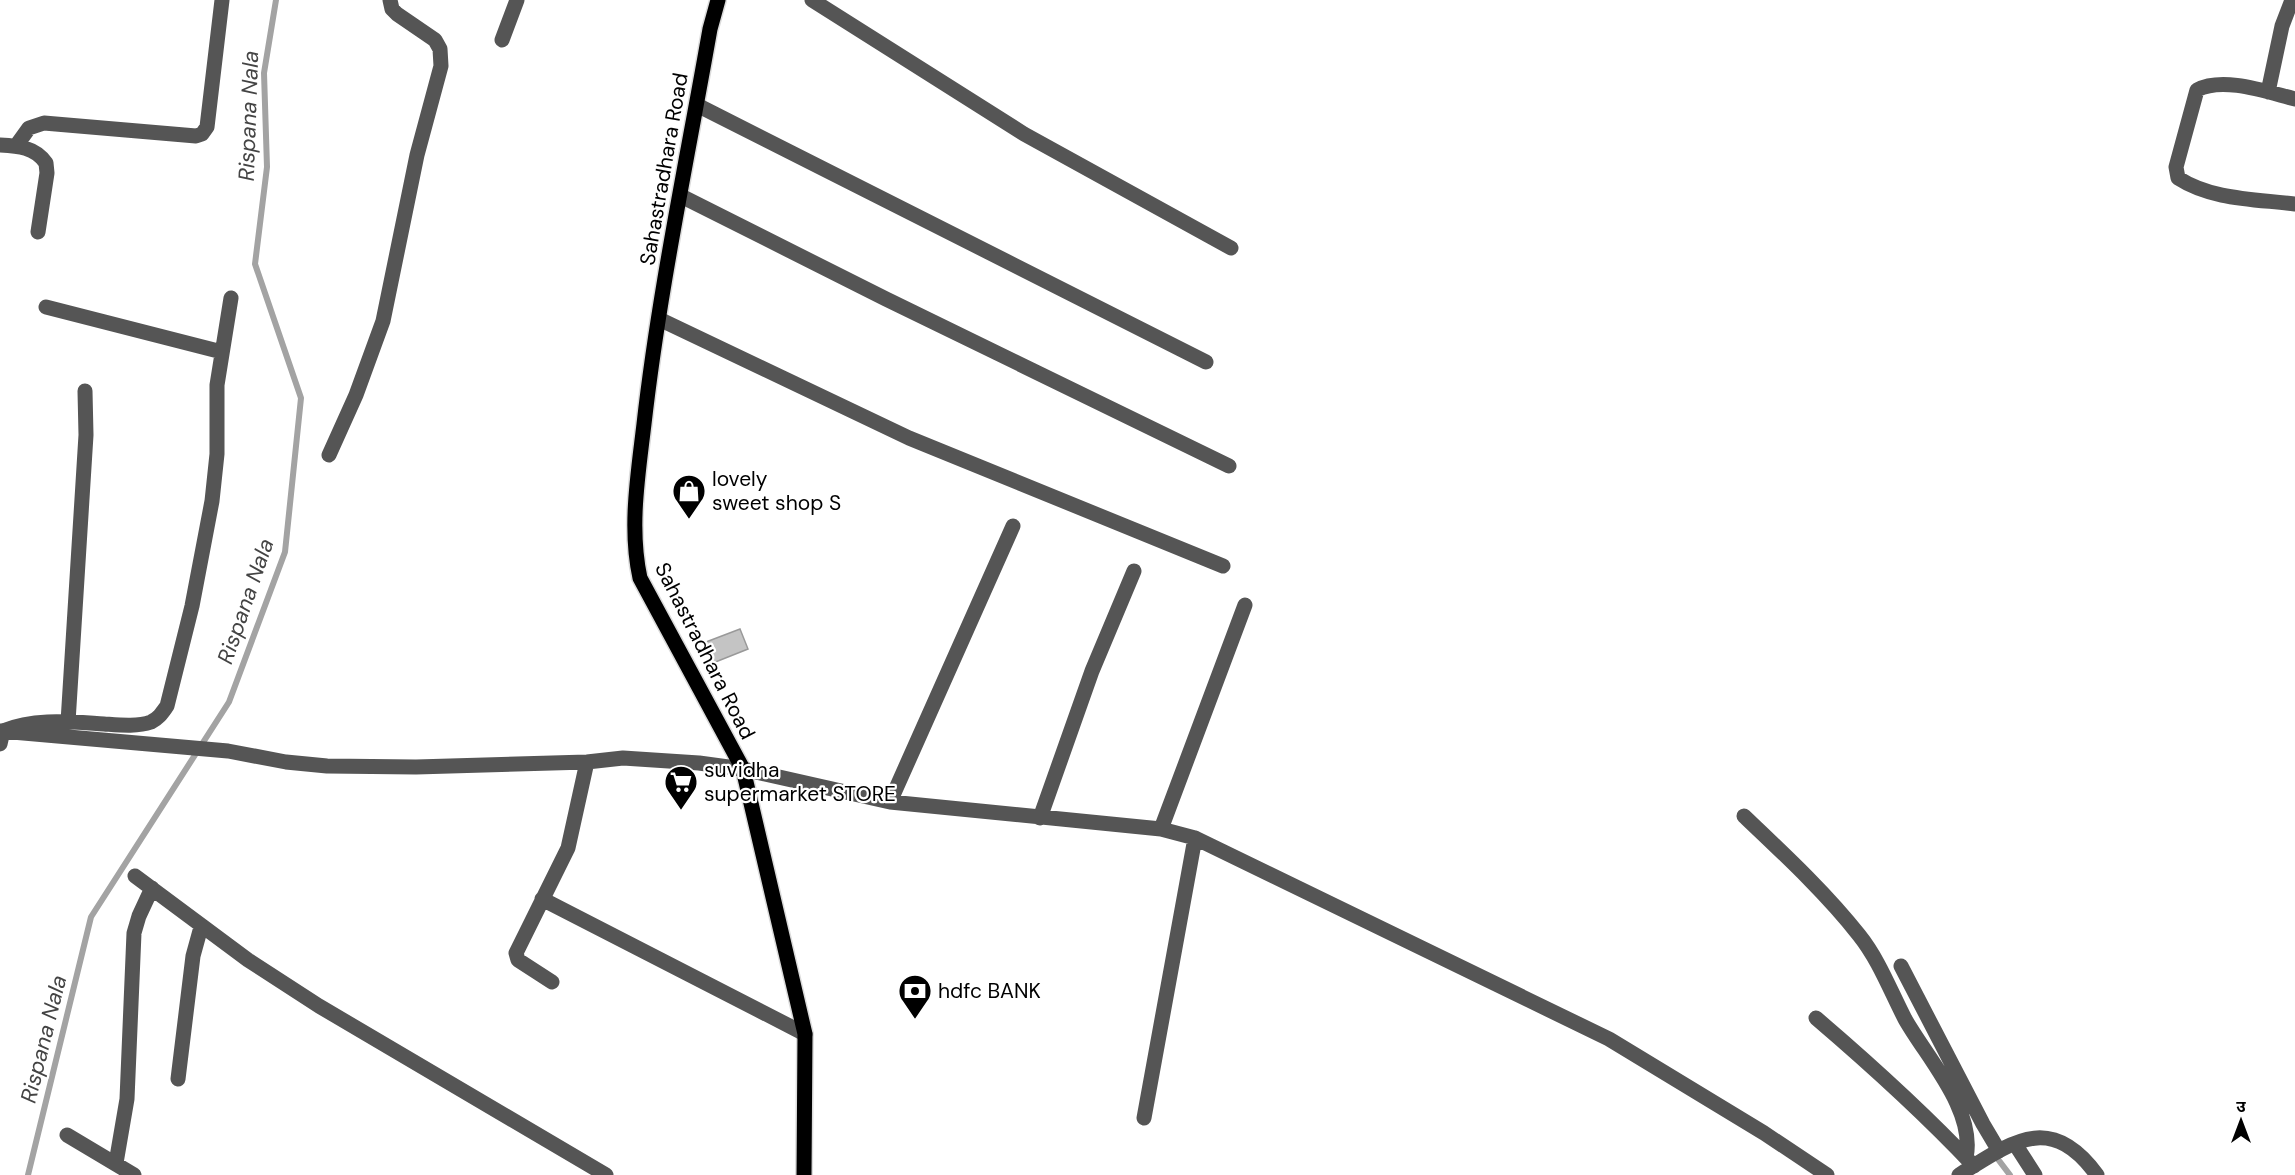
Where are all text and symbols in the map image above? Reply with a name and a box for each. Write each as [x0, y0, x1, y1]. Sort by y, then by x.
water label: Rispana Nala [232, 50, 265, 182]
street label: Sahastradhara Road [633, 71, 695, 267]
place label: lovely sweet shop S [712, 465, 841, 517]
shop icon: lovely sweet shop S [671, 473, 707, 520]
water label: Rispana Nala [210, 535, 280, 668]
street label: Sahastradhara Road [648, 558, 762, 744]
place label: suvidha supermarket STORE [704, 756, 896, 808]
supermarket icon: suvidha supermarket STORE [663, 764, 699, 811]
water label: Rispana Nala [14, 972, 73, 1106]
bank icon: hdfc BANK [897, 973, 933, 1020]
place label: hdfc BANK [938, 977, 1041, 1005]
north arrow [2211, 1091, 2271, 1151]
text: उ [2236, 1096, 2246, 1117]

